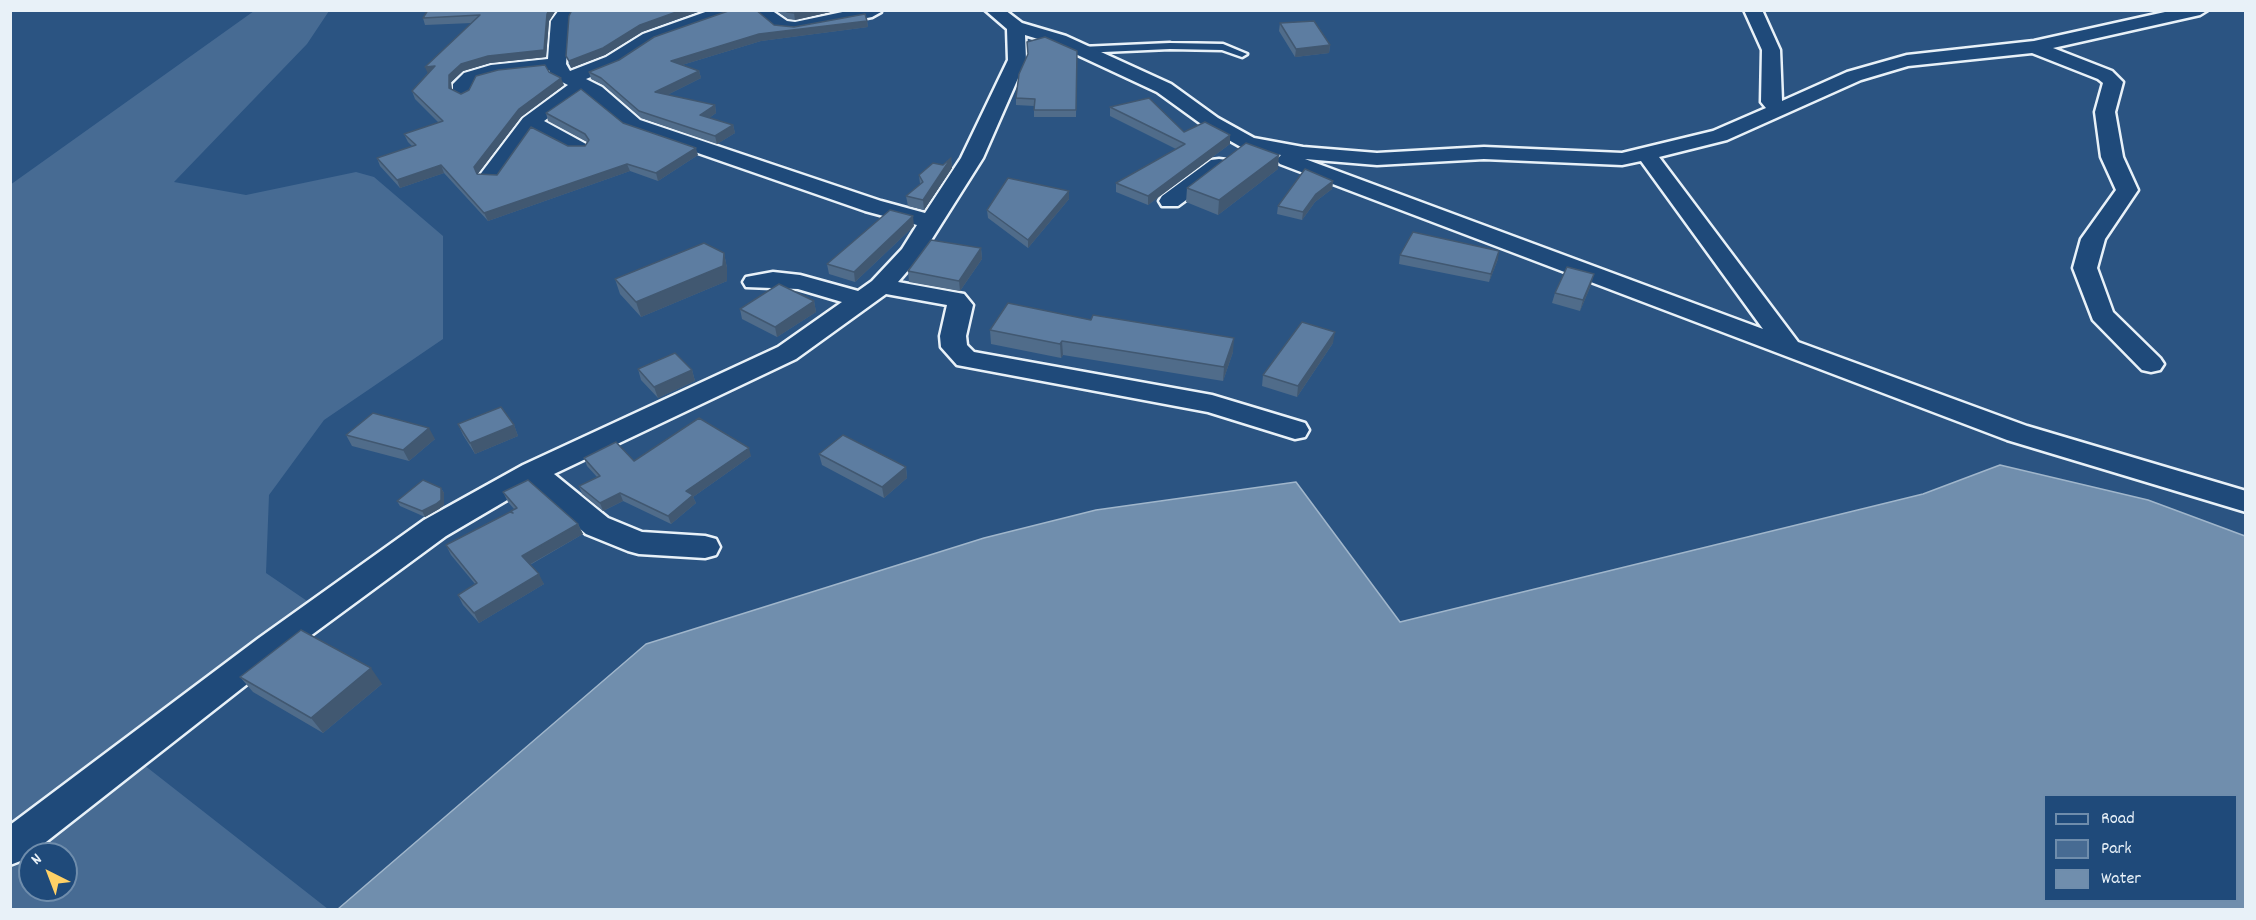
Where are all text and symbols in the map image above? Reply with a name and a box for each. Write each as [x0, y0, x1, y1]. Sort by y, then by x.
legend [2043, 794, 2238, 902]
text: Road [2101, 807, 2135, 832]
text: Park [2101, 837, 2132, 862]
north arrow [18, 842, 78, 902]
text: N [26, 849, 48, 871]
text: Water [2101, 867, 2141, 892]

